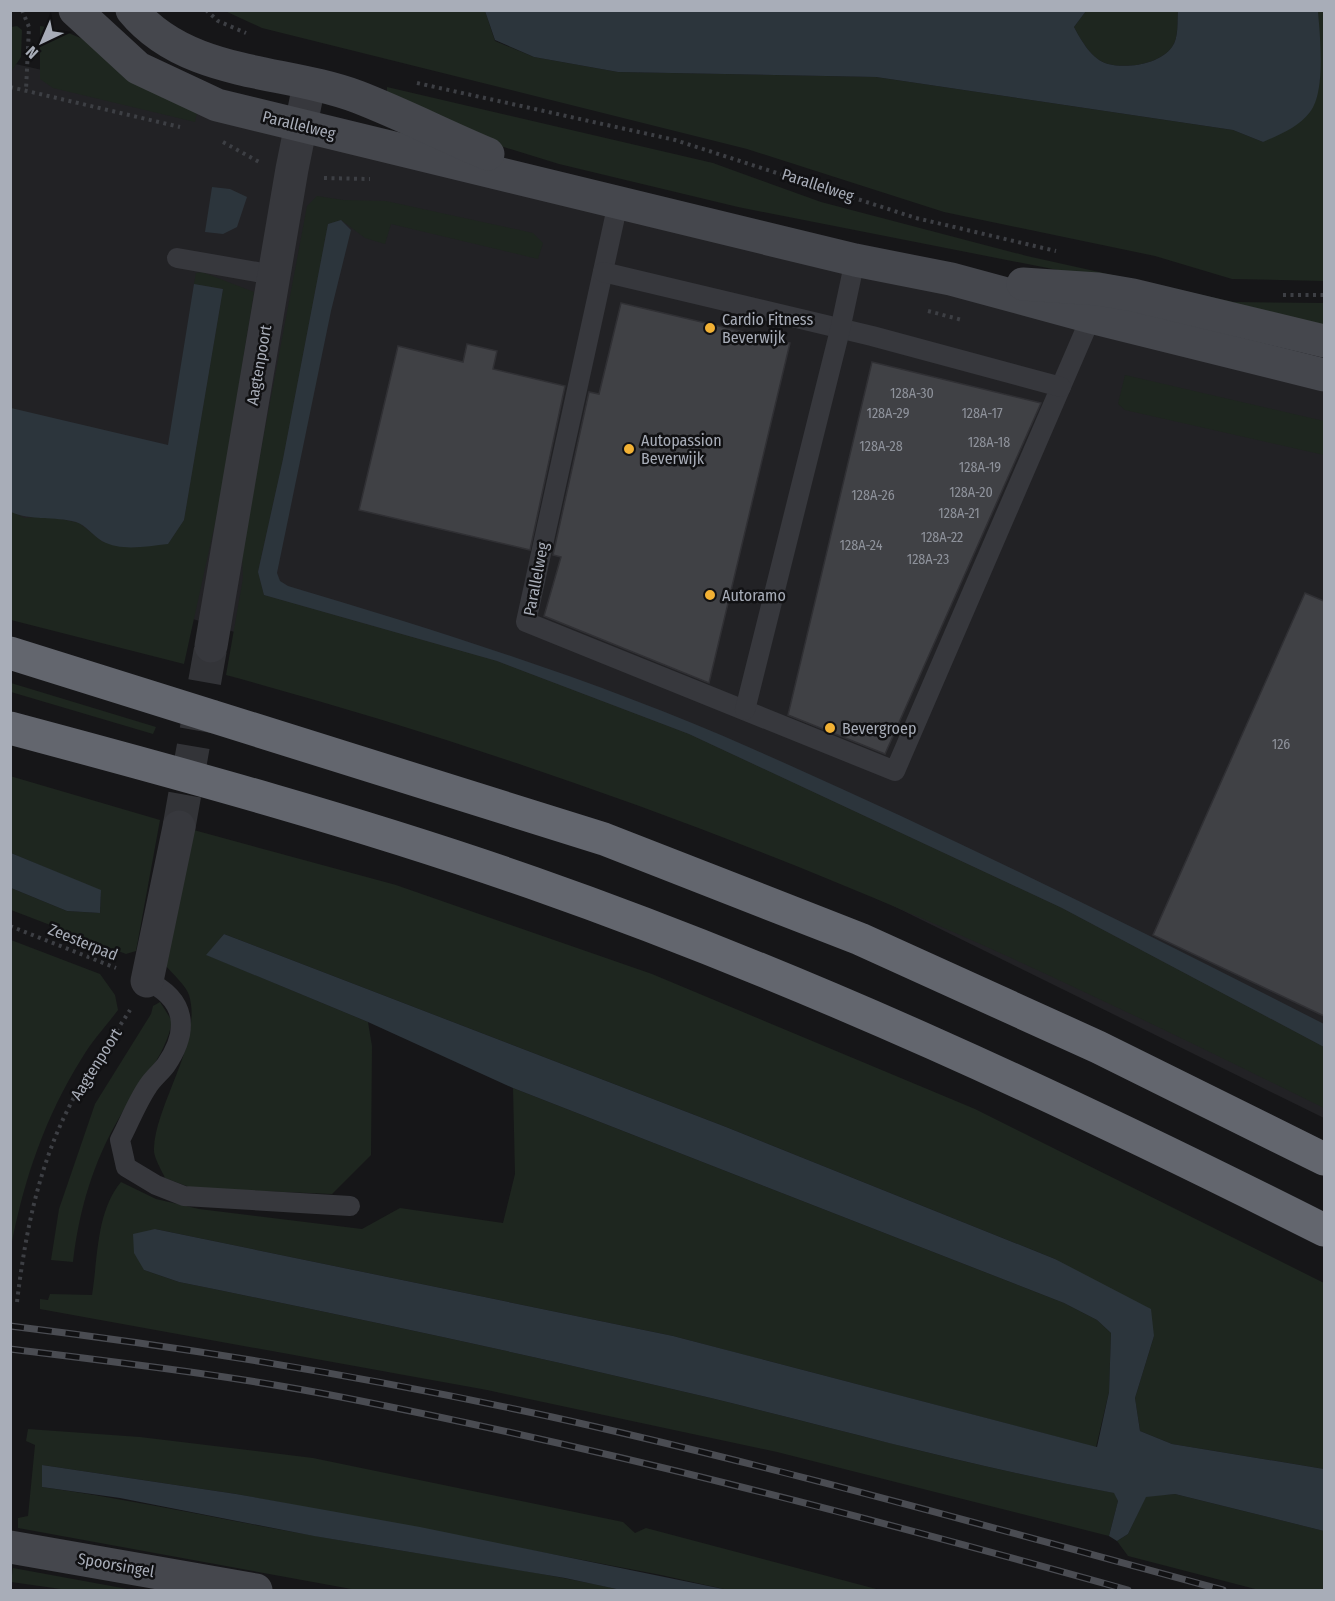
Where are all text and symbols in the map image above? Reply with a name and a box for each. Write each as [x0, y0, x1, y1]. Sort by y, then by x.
north arrow [12, 12, 72, 72]
text: N [22, 42, 42, 63]
street label: Parallelweg [261, 107, 338, 143]
street label: Parallelweg [780, 164, 857, 206]
place label: Cardio Fitness Beverwijk [722, 310, 813, 347]
marker: Cardio Fitness Beverwijk [703, 321, 717, 335]
street label: Aagtenpoort [243, 323, 276, 407]
house number: 128A-30 [890, 385, 934, 402]
house number: 128A-29 [866, 405, 910, 422]
house number: 128A-17 [961, 405, 1003, 422]
place label: Autopassion Beverwijk [641, 431, 722, 468]
house number: 128A-18 [968, 434, 1010, 451]
house number: 128A-28 [859, 438, 903, 455]
marker: Autopassion Beverwijk [622, 442, 636, 456]
house number: 128A-19 [959, 459, 1001, 476]
house number: 128A-20 [949, 484, 993, 501]
house number: 128A-26 [851, 487, 895, 504]
house number: 128A-21 [938, 505, 980, 522]
house number: 128A-22 [921, 529, 963, 546]
house number: 128A-24 [840, 537, 883, 554]
street label: Parallelweg [520, 540, 553, 617]
house number: 128A-23 [907, 551, 949, 568]
place label: Autoramo [722, 586, 786, 605]
marker: Autoramo [703, 588, 717, 602]
place label: Bevergroep [842, 719, 916, 738]
marker: Bevergroep [823, 721, 837, 735]
house number: 126 [1272, 736, 1290, 753]
street label: Zeesterpad [46, 919, 120, 965]
street label: Aagtenpoort [66, 1024, 126, 1103]
street label: Spoorsingel [76, 1549, 156, 1581]

